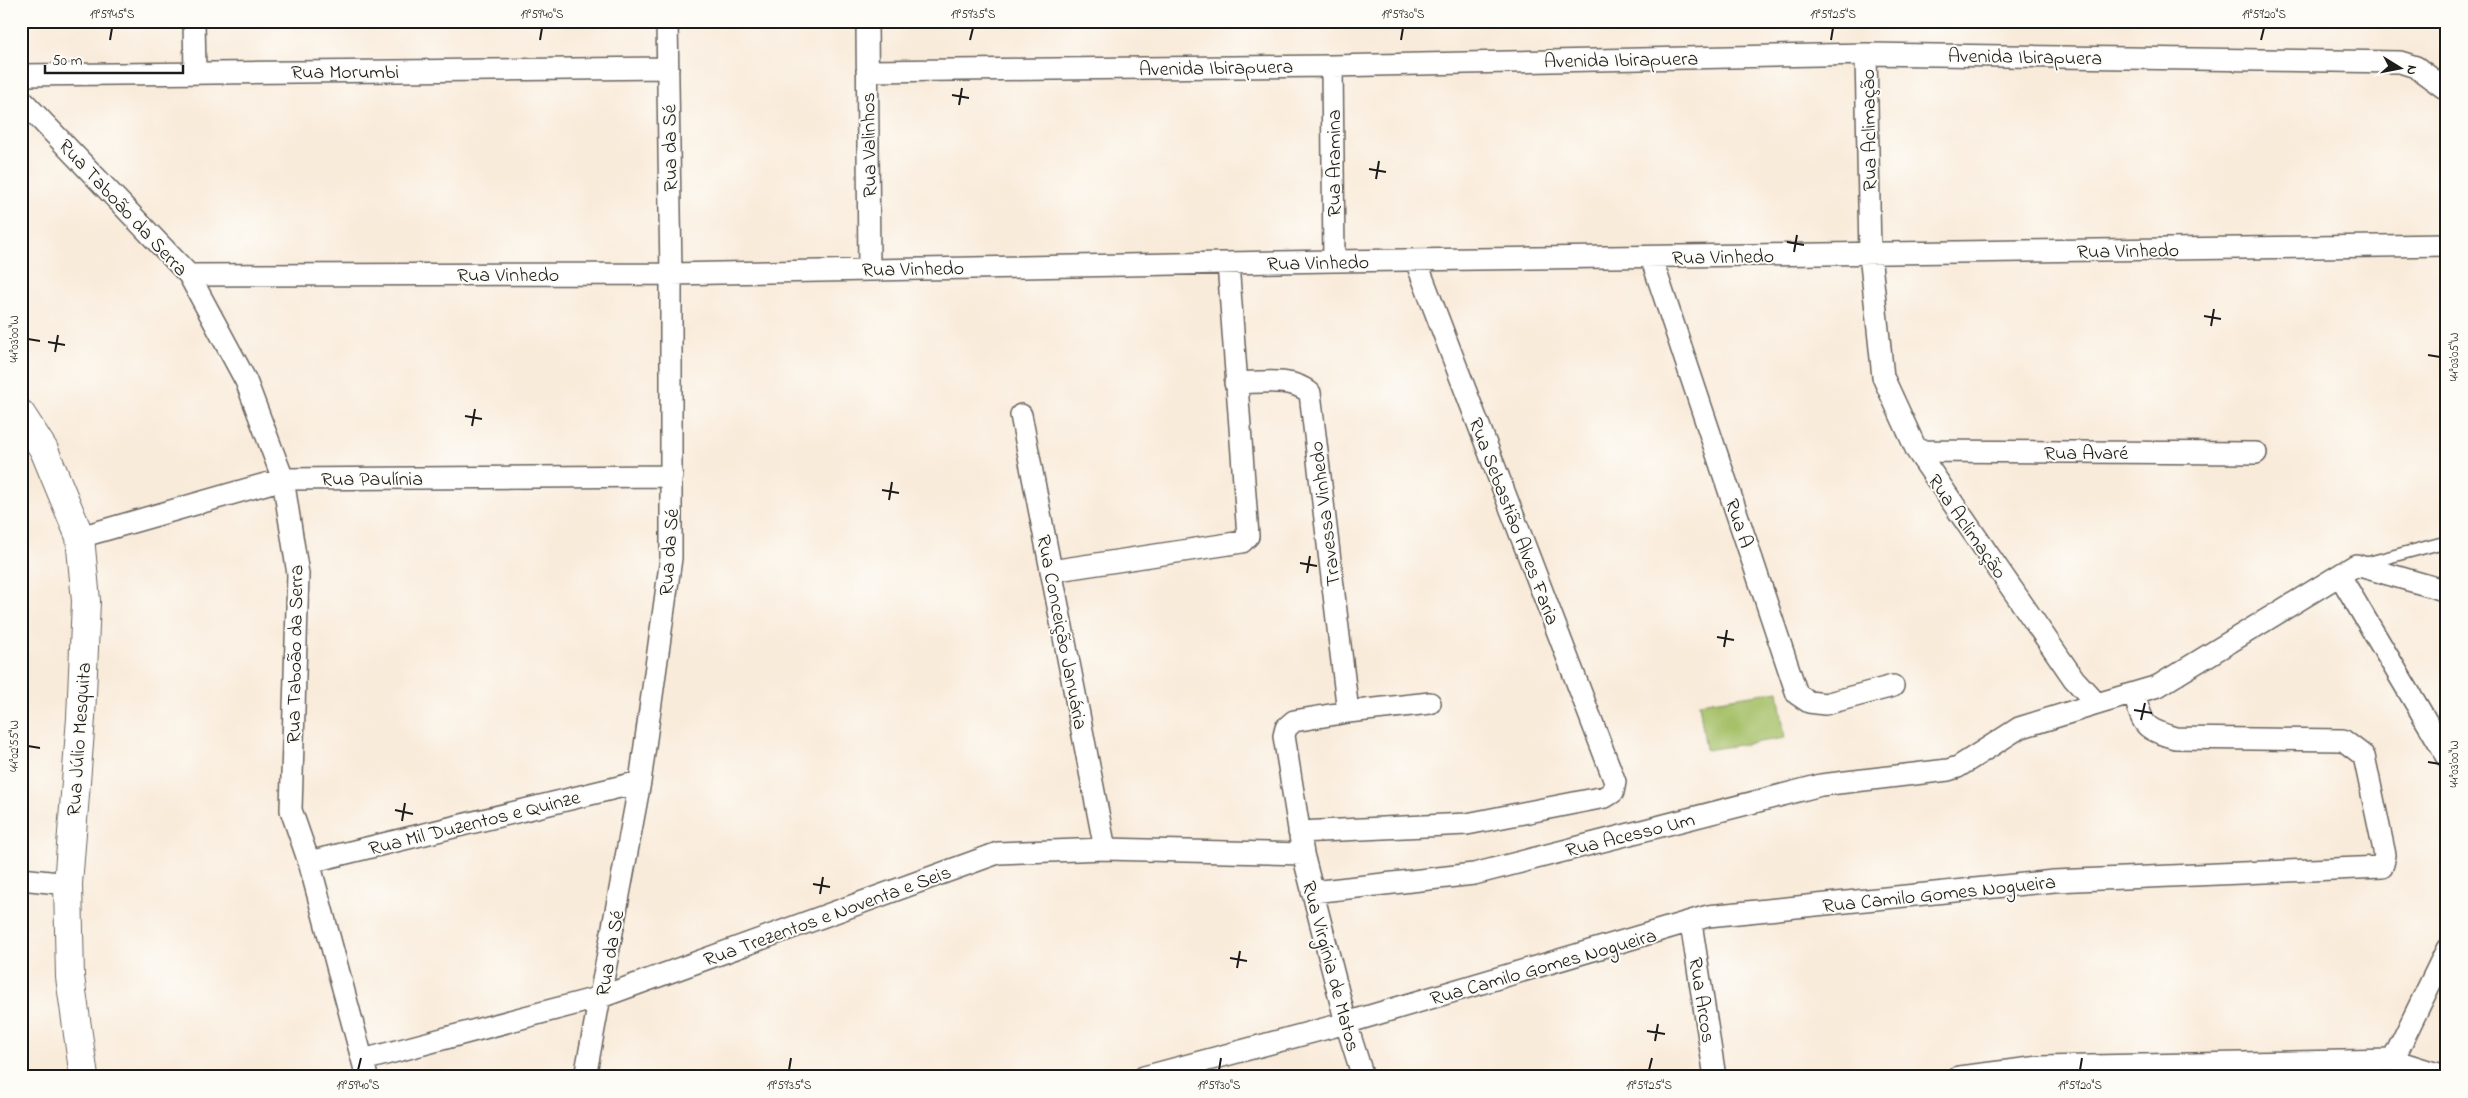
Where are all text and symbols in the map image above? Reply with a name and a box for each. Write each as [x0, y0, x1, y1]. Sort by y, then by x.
text: 19°59'45"S [90, 6, 135, 24]
text: 19°59'40"S [520, 6, 564, 24]
text: 19°59'35"S [951, 6, 996, 24]
text: 19°59'30"S [1381, 6, 1425, 24]
text: 19°59'25"S [1810, 6, 1856, 24]
text: 19°59'20"S [2242, 6, 2286, 24]
scale bar [45, 42, 182, 74]
north arrow [2376, 42, 2426, 92]
street label: Avenida Ibirapuera [1948, 43, 2102, 74]
street label: Avenida Ibirapuera [1544, 46, 1698, 77]
text: 50 m [52, 50, 83, 72]
street label: Avenida Ibirapuera [1139, 54, 1293, 85]
street label: Rua Morumbi [291, 59, 399, 88]
text: N [2400, 64, 2422, 76]
street label: Rua Aclimação [1855, 69, 1886, 191]
street label: Rua Valinhos [855, 92, 886, 198]
street label: Rua da Sé [656, 104, 687, 192]
street label: Rua Aramina [1321, 109, 1350, 217]
street label: Rua Taboão da Serra [51, 133, 194, 284]
street label: Rua Vinhedo [2077, 237, 2179, 268]
street label: Rua Vinhedo [1672, 243, 1774, 274]
street label: Rua Vinhedo [1267, 249, 1369, 280]
street label: Rua Vinhedo [862, 255, 964, 286]
street label: Rua Vinhedo [457, 262, 559, 291]
text: 44°03'00"W [6, 316, 24, 362]
text: 44°03'05"W [2446, 333, 2464, 381]
street label: Rua Sebastião Alves Faria [1460, 414, 1566, 630]
street label: Travessa Vinhedo [1303, 440, 1350, 588]
street label: Rua Avaré [2044, 440, 2128, 469]
street label: Rua Paulínia [321, 466, 423, 495]
street label: Rua Aclimação [1919, 469, 2013, 586]
street label: Rua A [1716, 495, 1760, 552]
street label: Rua da Sé [653, 508, 688, 597]
street label: Rua Conceição Januária [1027, 533, 1094, 732]
street label: Rua Taboão da Serra [280, 564, 313, 744]
street label: Rua Júlio Mesquita [61, 661, 100, 817]
text: 44°02'55"W [6, 720, 24, 772]
text: 44°03'00"W [2446, 741, 2464, 787]
street label: Rua Mil Duzentos e Quinze [366, 784, 583, 865]
street label: Rua Acesso Um [1563, 806, 1698, 867]
street label: Rua Trezentos e Noventa e Seis [700, 859, 956, 976]
street label: Rua Camilo Gomes Nogueira [1821, 869, 2057, 923]
street label: Rua Virgínia de Matos [1292, 878, 1366, 1056]
street label: Rua da Sé [590, 908, 633, 999]
street label: Rua Camilo Gomes Nogueira [1427, 922, 1661, 1016]
street label: Rua Arcos [1679, 956, 1722, 1045]
text: 19°59'40"S [336, 1077, 380, 1095]
text: 19°59'35"S [767, 1077, 812, 1095]
text: 19°59'30"S [1197, 1077, 1241, 1095]
text: 19°59'25"S [1626, 1077, 1672, 1095]
text: 19°59'20"S [2058, 1077, 2102, 1095]

